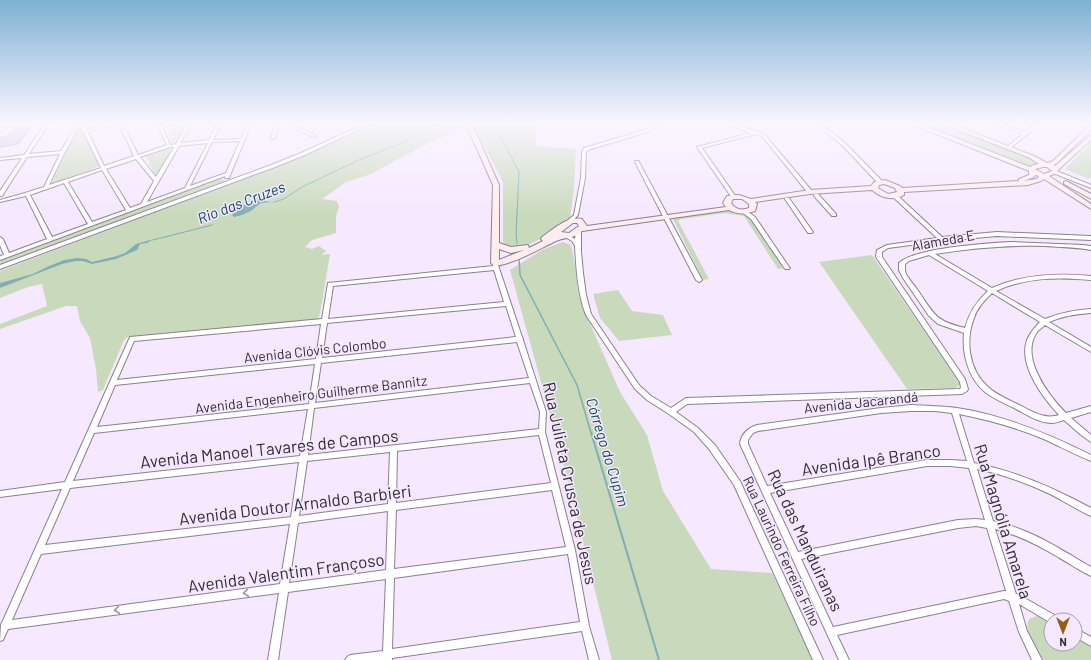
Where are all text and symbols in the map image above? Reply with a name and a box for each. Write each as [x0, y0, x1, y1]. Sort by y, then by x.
water label: Rio das Cruzes [195, 177, 287, 227]
street label: Alameda E [910, 226, 976, 254]
street label: Avenida Clóvis Colombo [243, 334, 387, 366]
street label: Avenida Engenheiro Guilherme Bannitz [194, 371, 428, 417]
street label: Rua Julieta Crusca de Jesus [540, 380, 602, 586]
street label: Avenida Jacarandá [803, 388, 919, 416]
water label: Córrego do Cupim [583, 395, 633, 509]
street label: Avenida Manoel Tavares de Campos [139, 424, 399, 472]
street label: Avenida Ipê Branco [800, 439, 942, 479]
street label: Rua Magnólia Amarela [971, 441, 1037, 601]
street label: Rua das Manduiranas [764, 466, 848, 614]
street label: Rua Laurindo Ferreira Filho [740, 473, 824, 629]
street label: Avenida Doutor Arnaldo Barbieri [178, 480, 412, 528]
street label: Avenida Valentim Françoso [186, 548, 386, 596]
one-way arrow [243, 588, 249, 597]
one-way arrow [114, 605, 120, 614]
north arrow [1043, 612, 1083, 652]
text: N [1059, 636, 1067, 649]

